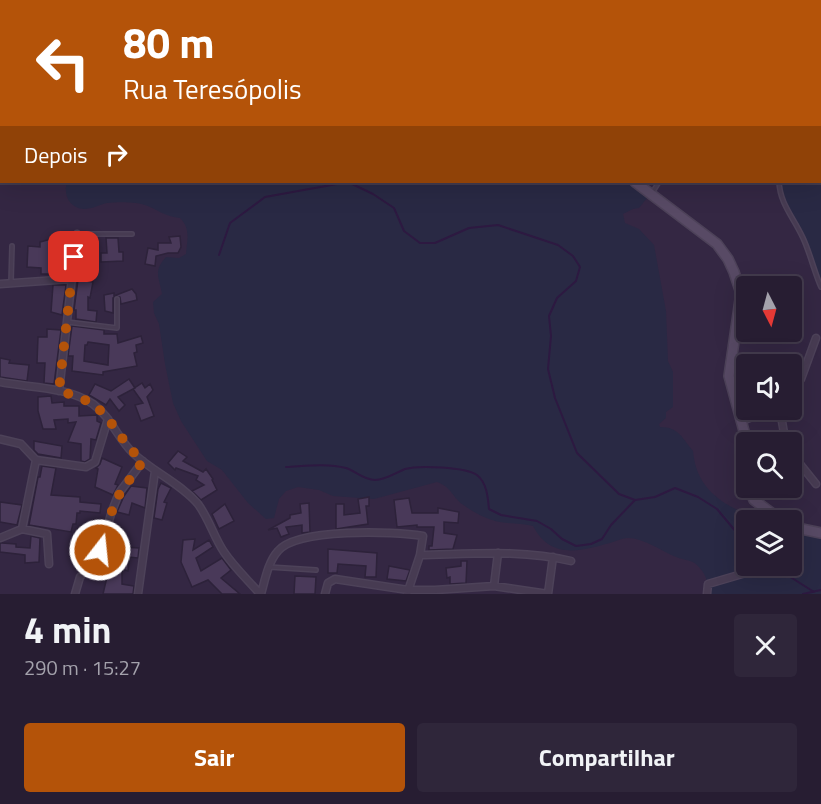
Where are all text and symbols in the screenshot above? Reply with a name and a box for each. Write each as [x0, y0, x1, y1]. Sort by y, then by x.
text: 80 m [123, 10, 215, 74]
icon: left [24, 24, 102, 102]
text: Rua Teresópolis [123, 68, 301, 109]
text: Depois [24, 138, 88, 172]
icon: right [100, 138, 133, 171]
pin [48, 231, 99, 282]
icon: arrive [57, 240, 90, 273]
north arrow [736, 276, 802, 342]
map controls [736, 276, 802, 576]
button: sound [736, 354, 802, 420]
button: search [736, 432, 802, 498]
button: layers [736, 510, 802, 576]
position arrow [68, 518, 132, 582]
text: 4 min [24, 602, 111, 657]
button: close [734, 614, 797, 677]
text: 290 m · 15:27 [24, 652, 141, 683]
button: Sair [24, 723, 405, 792]
button: Compartilhar [417, 723, 797, 792]

